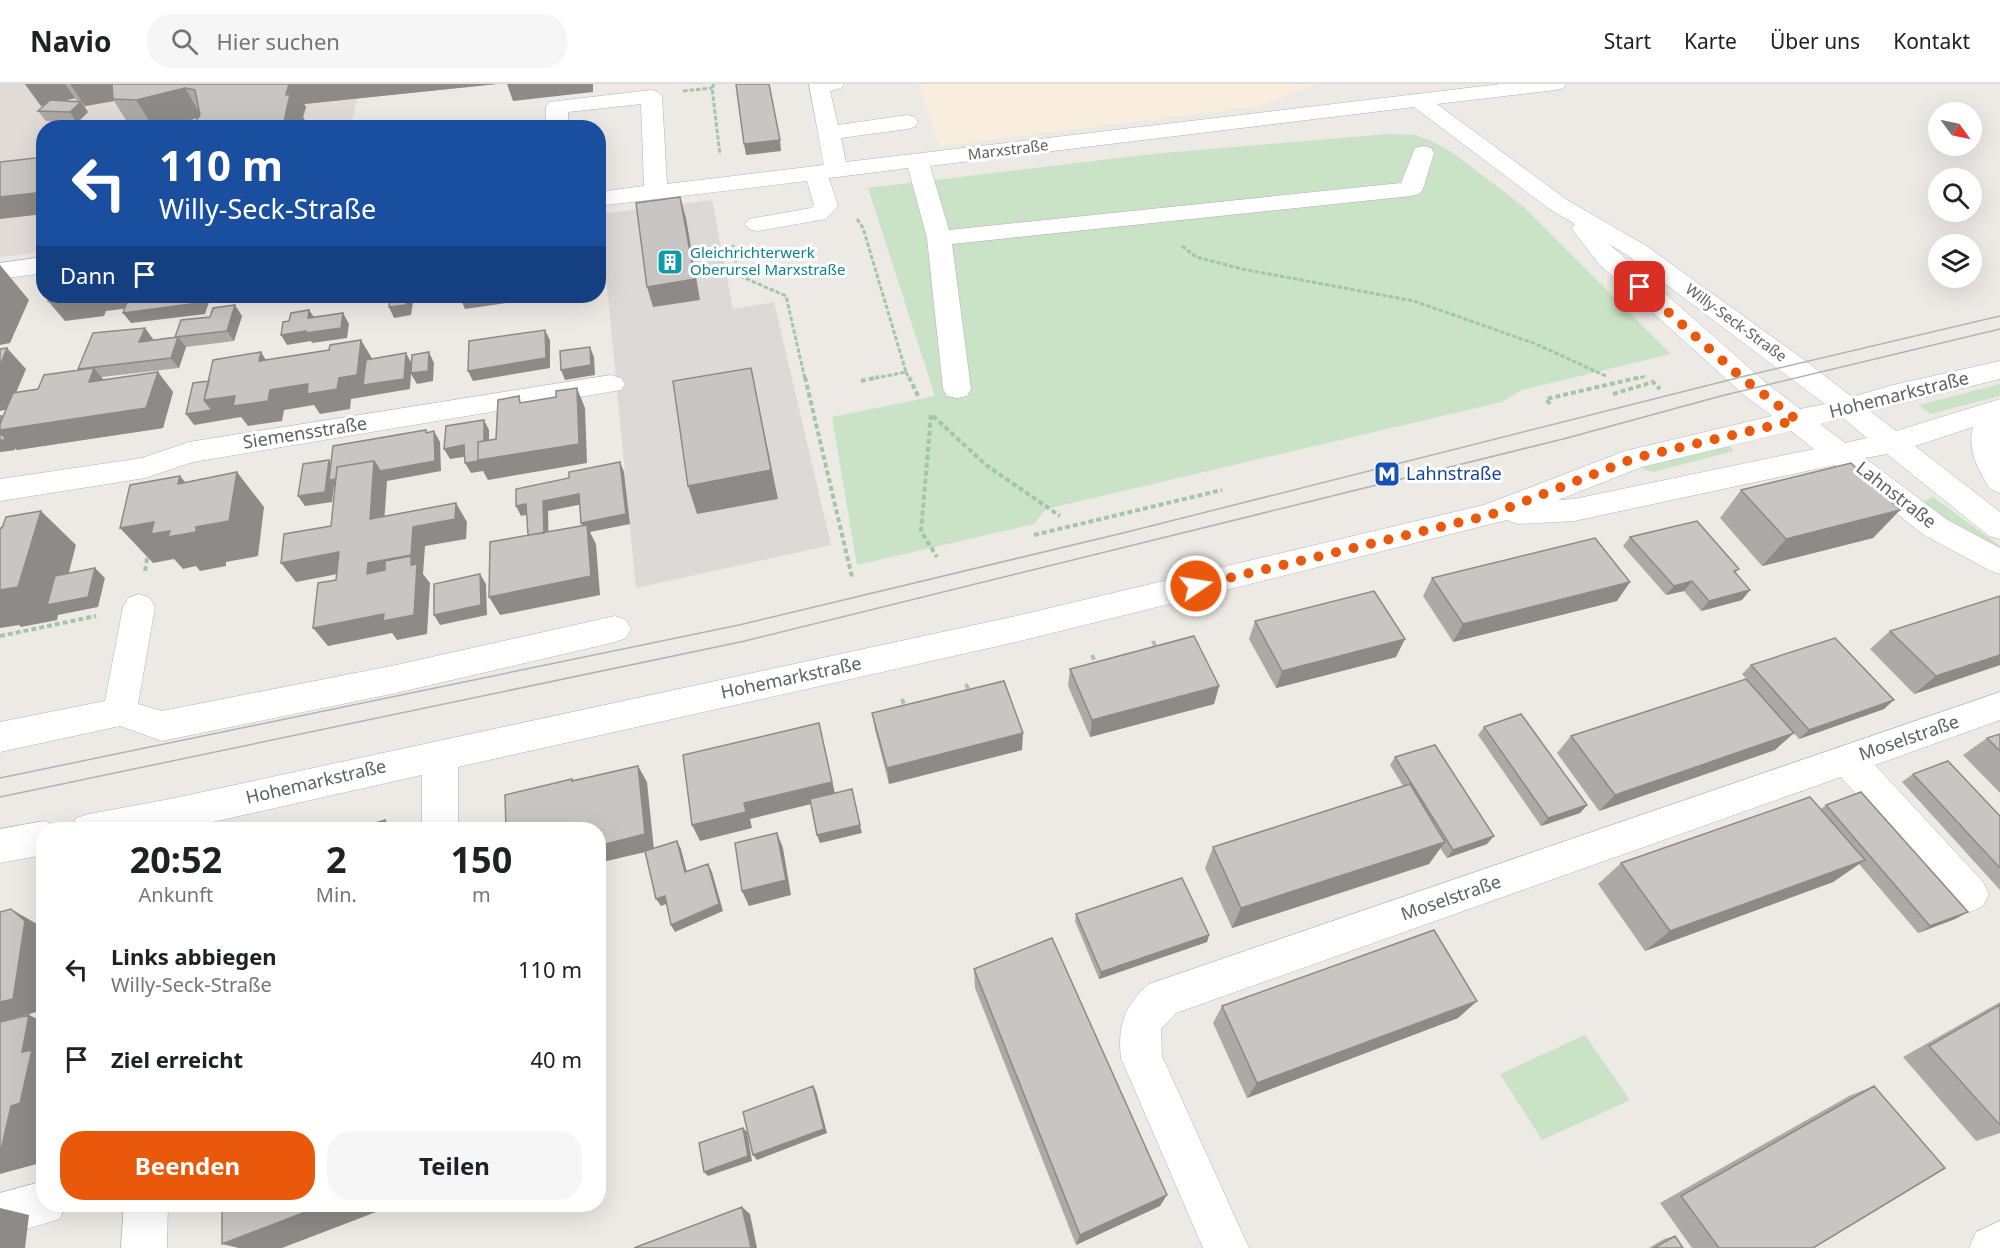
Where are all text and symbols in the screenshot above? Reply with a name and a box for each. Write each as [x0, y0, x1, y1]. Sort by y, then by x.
search box [147, 14, 567, 68]
text: Navio [30, 22, 111, 60]
icon: search [168, 25, 201, 58]
text: Hier suchen [216, 26, 340, 56]
text: Start [1604, 27, 1651, 55]
text: Karte [1684, 27, 1737, 55]
text: Über uns [1770, 27, 1860, 55]
text: Kontakt [1893, 27, 1970, 55]
north arrow [1928, 102, 1982, 156]
map controls [1928, 102, 1982, 288]
street label: Marxstraße [966, 134, 1049, 164]
text: 110 m [159, 136, 283, 193]
icon: left [60, 144, 138, 222]
button: search [1928, 168, 1982, 222]
text: Willy-Seck-Straße [159, 190, 376, 227]
button: layers [1928, 234, 1982, 288]
place label: Gleichrichterwerk Oberursel Marxstraße [690, 242, 845, 279]
building icon: Gleichrichterwerk Oberursel Marxstraße [655, 247, 685, 277]
icon: arrive [128, 258, 161, 291]
text: Dann [60, 260, 116, 290]
pin [1614, 261, 1665, 312]
icon: arrive [1623, 270, 1656, 303]
street label: Willy-Seck-Straße [1682, 279, 1791, 366]
street label: Hohemarkstraße [1826, 365, 1971, 423]
street label: Siemensstraße [241, 410, 369, 454]
street label: Lahnstraße [1852, 455, 1942, 533]
metro station icon: Lahnstraße [1372, 459, 1402, 489]
place label: Lahnstraße [1406, 461, 1502, 485]
position arrow [1164, 554, 1228, 618]
street label: Hohemarkstraße [718, 650, 863, 704]
street label: Moselstraße [1855, 709, 1962, 765]
street label: Hohemarkstraße [243, 753, 388, 809]
text: 20:52 [130, 835, 222, 884]
text: 2 [326, 835, 347, 884]
text: 150 [451, 835, 512, 884]
street label: Moselstraße [1397, 869, 1504, 925]
text: Ankunft [139, 881, 213, 908]
text: Min. [316, 881, 357, 908]
text: m [472, 881, 491, 908]
text: Links abbiegen [111, 941, 277, 971]
icon: left [60, 953, 93, 986]
text: 110 m [518, 954, 582, 984]
text: Willy-Seck-Straße [111, 971, 272, 998]
icon: arrive [60, 1043, 93, 1076]
text: Ziel erreicht [111, 1044, 243, 1074]
text: 40 m [531, 1044, 582, 1074]
button: Beenden [60, 1131, 315, 1200]
button: Teilen [327, 1131, 582, 1200]

